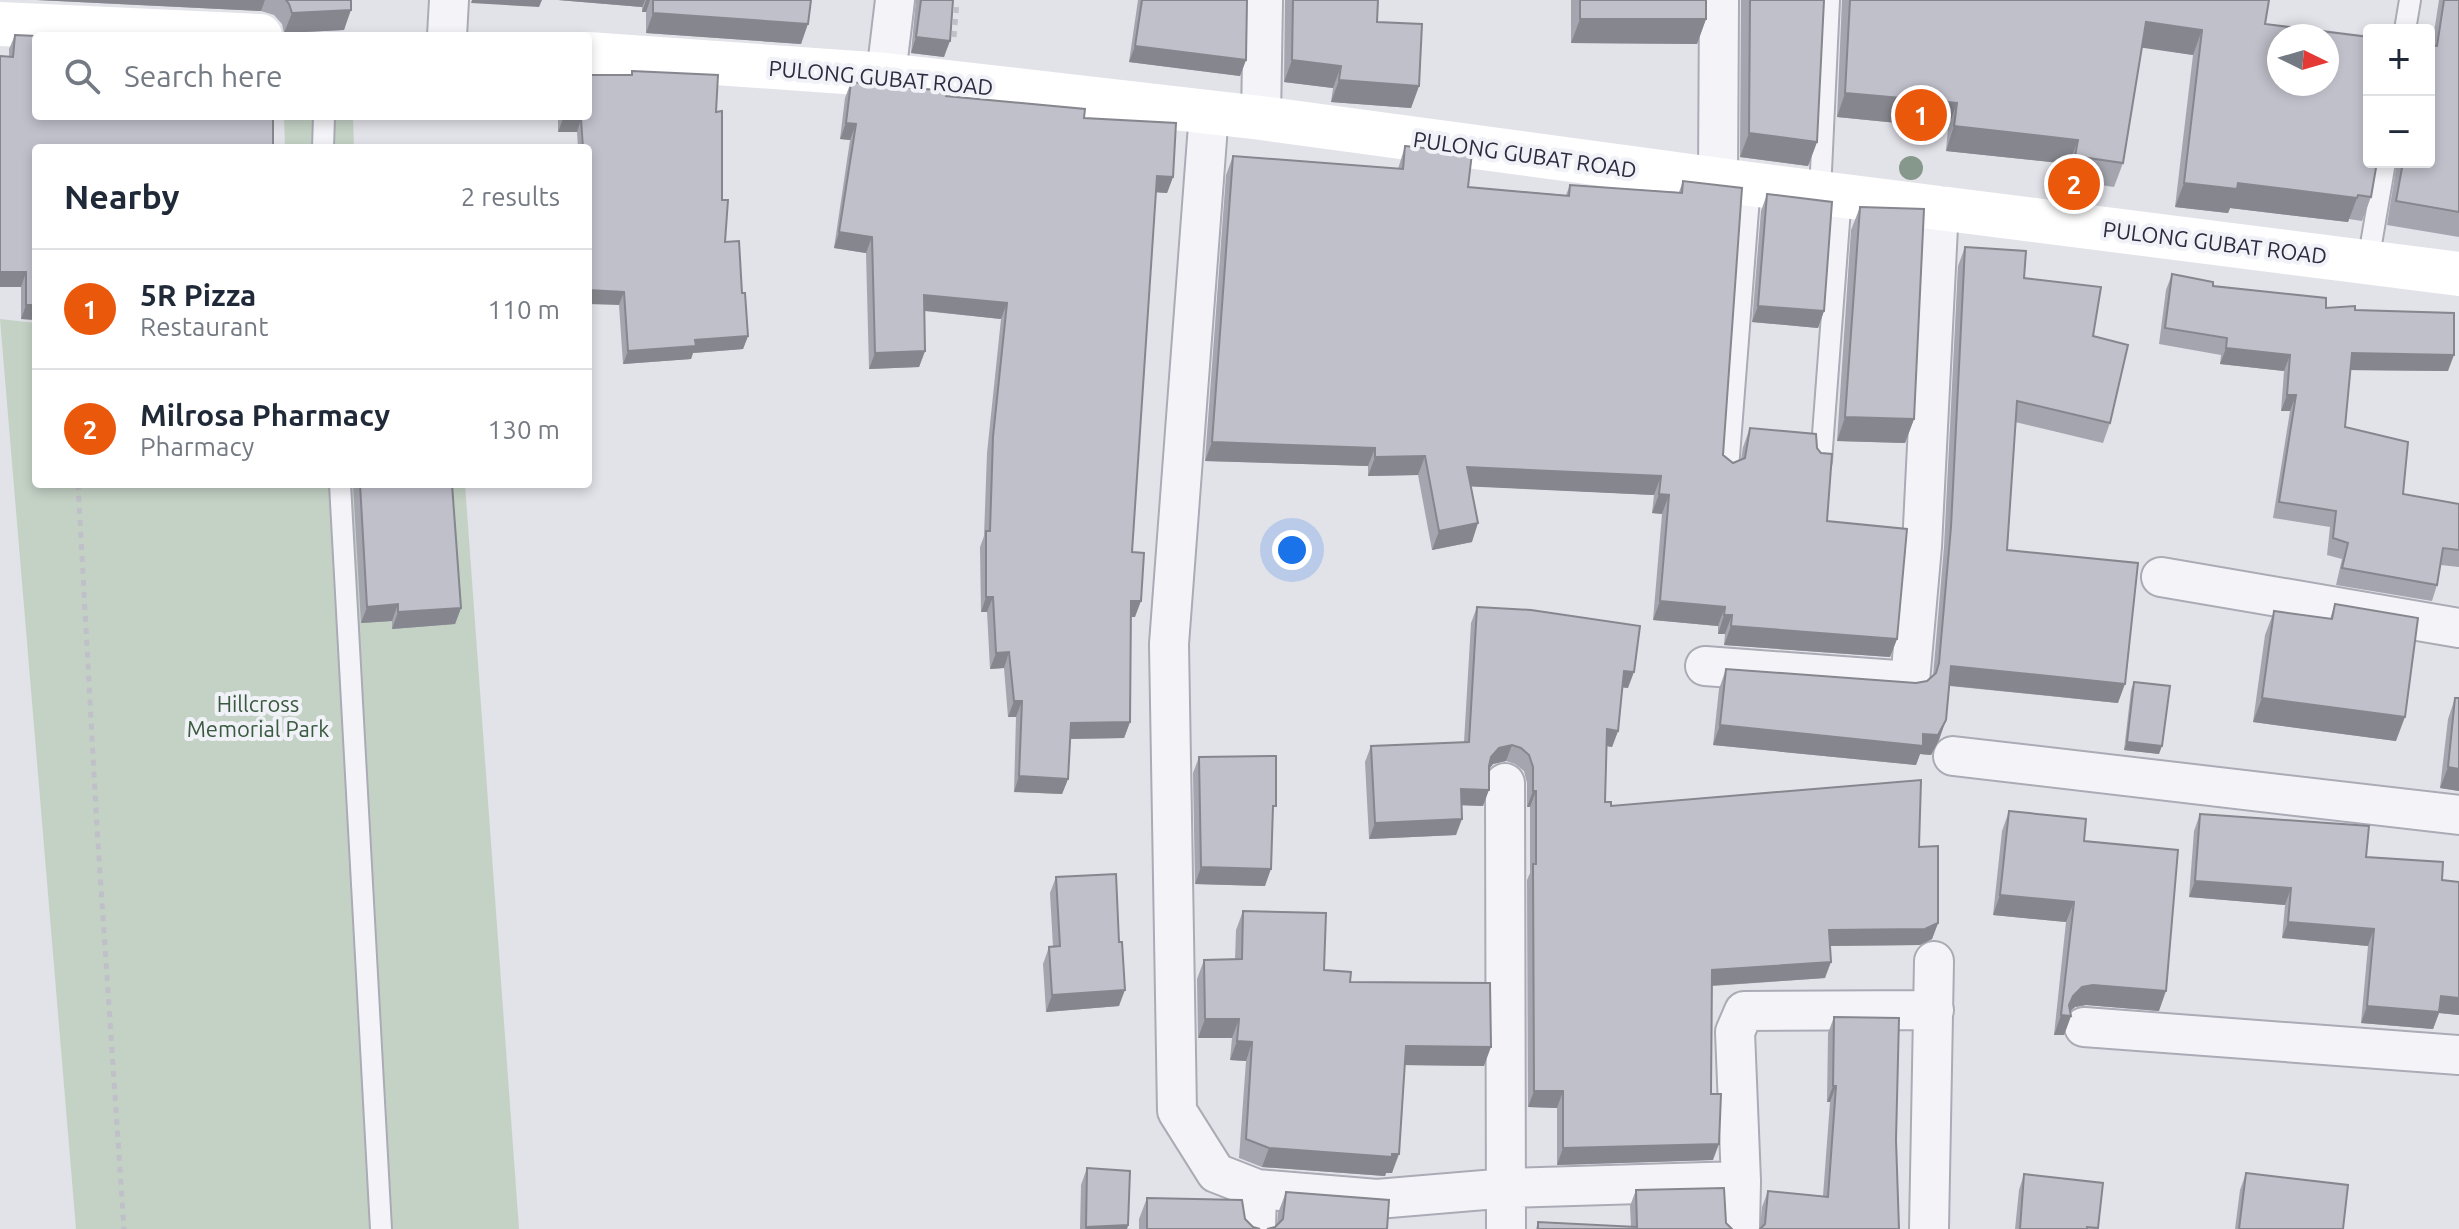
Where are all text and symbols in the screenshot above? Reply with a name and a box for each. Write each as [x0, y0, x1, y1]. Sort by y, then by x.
north arrow [2267, 24, 2339, 96]
map controls [2363, 24, 2435, 168]
button: + [2363, 24, 2435, 96]
search box [32, 32, 592, 120]
icon: search [60, 54, 104, 98]
street label: PULONG GUBAT ROAD [768, 55, 994, 99]
text: Search here [124, 59, 283, 93]
pin: 1 [1895, 85, 1947, 145]
button: − [2363, 96, 2435, 168]
street label: PULONG GUBAT ROAD [1412, 126, 1638, 182]
pin: 2 [2048, 154, 2100, 214]
text: Nearby [64, 177, 179, 215]
text: 2 results [461, 182, 560, 211]
street label: PULONG GUBAT ROAD [2102, 216, 2328, 268]
text: 5R Pizza [140, 278, 256, 312]
text: 1 [83, 295, 97, 324]
text: 110 m [488, 295, 560, 324]
text: Restaurant [140, 312, 268, 341]
text: Milrosa Pharmacy [140, 398, 390, 432]
text: 2 [83, 415, 97, 444]
text: 130 m [488, 415, 560, 444]
text: Pharmacy [140, 432, 254, 461]
your location [1272, 530, 1312, 570]
park label: Hillcross Memorial Park [187, 691, 329, 741]

